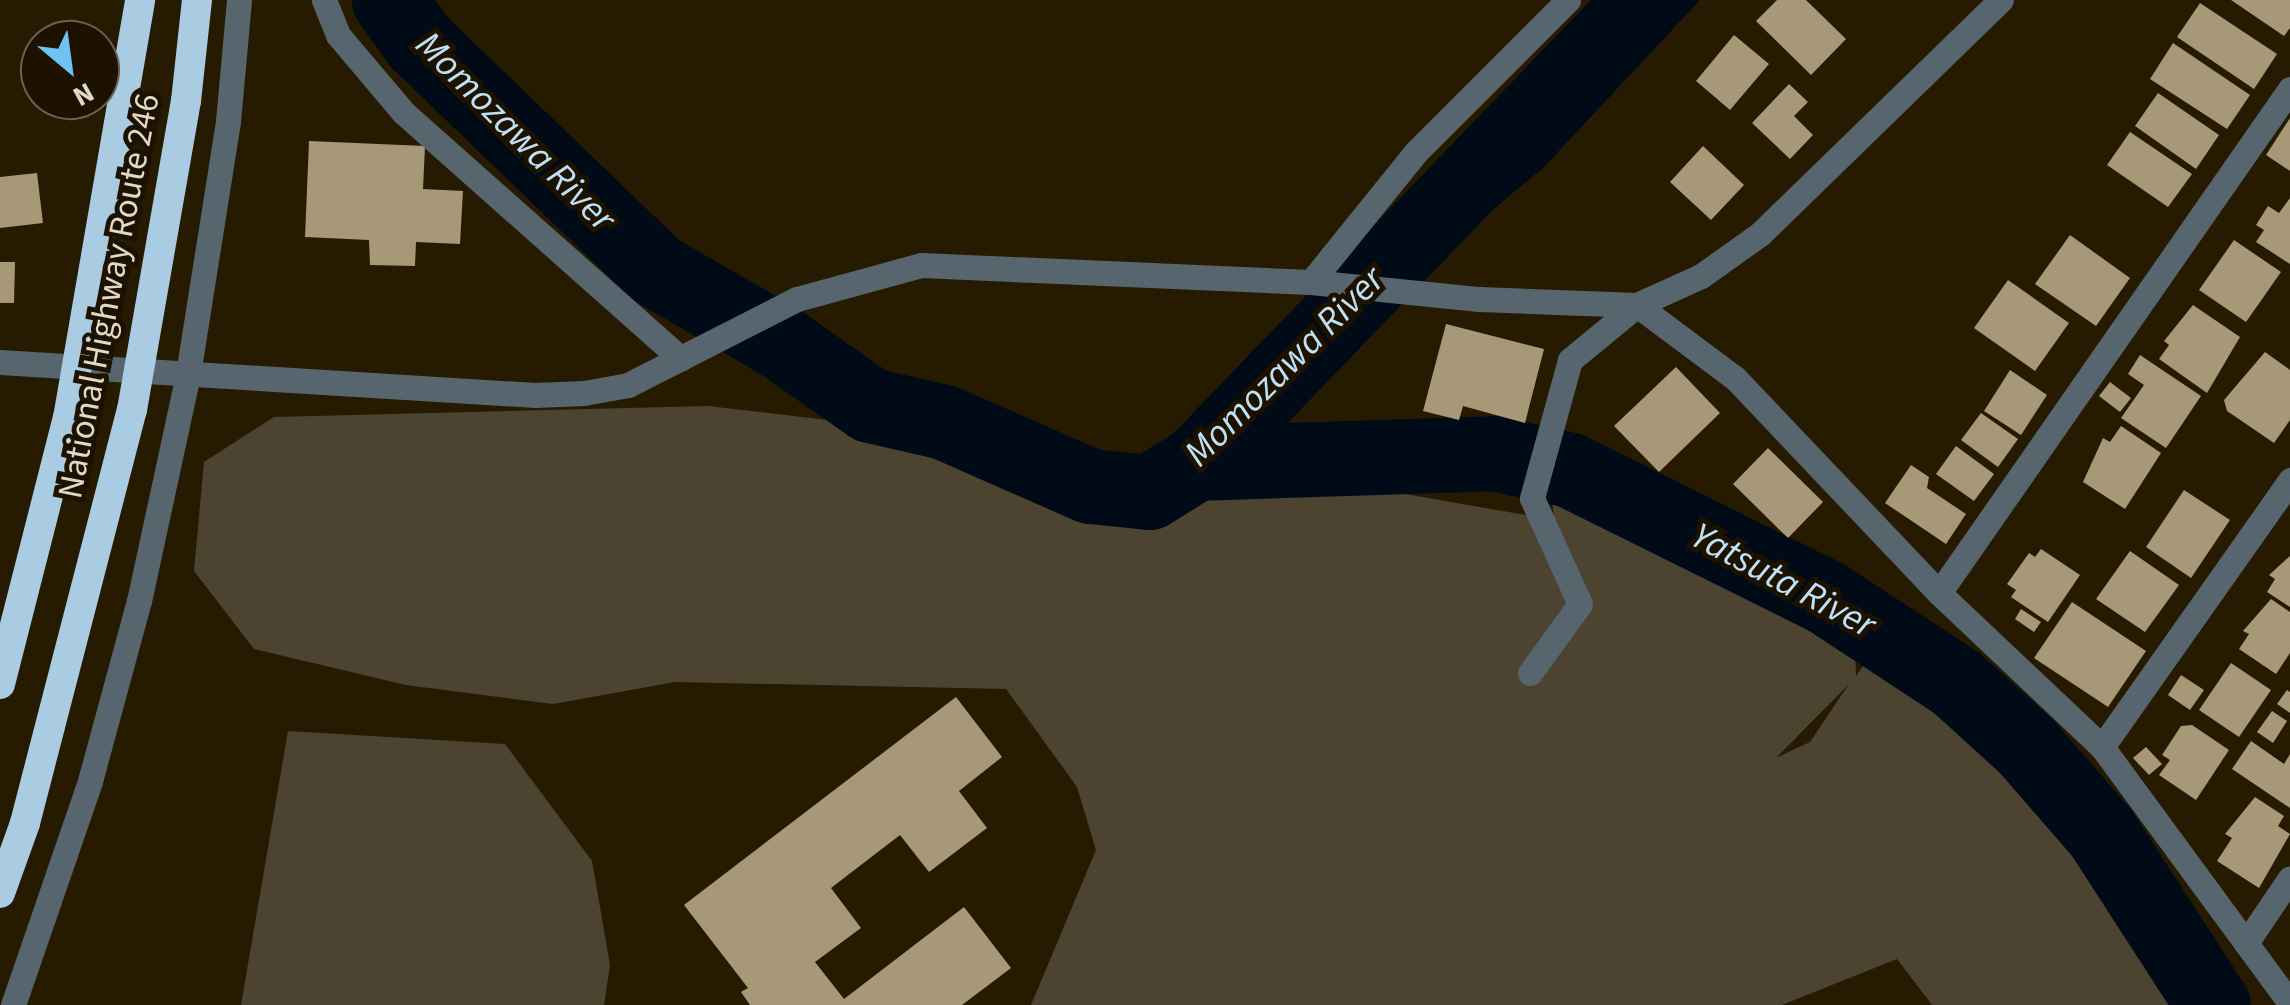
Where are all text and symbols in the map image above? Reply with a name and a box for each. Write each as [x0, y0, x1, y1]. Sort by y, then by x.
north arrow [20, 20, 120, 120]
water label: Momozawa River [405, 22, 625, 242]
street label: National Highway Route 246 [49, 90, 169, 502]
water label: Momozawa River [1175, 257, 1395, 477]
water label: Yatsuta River [1683, 513, 1883, 649]

